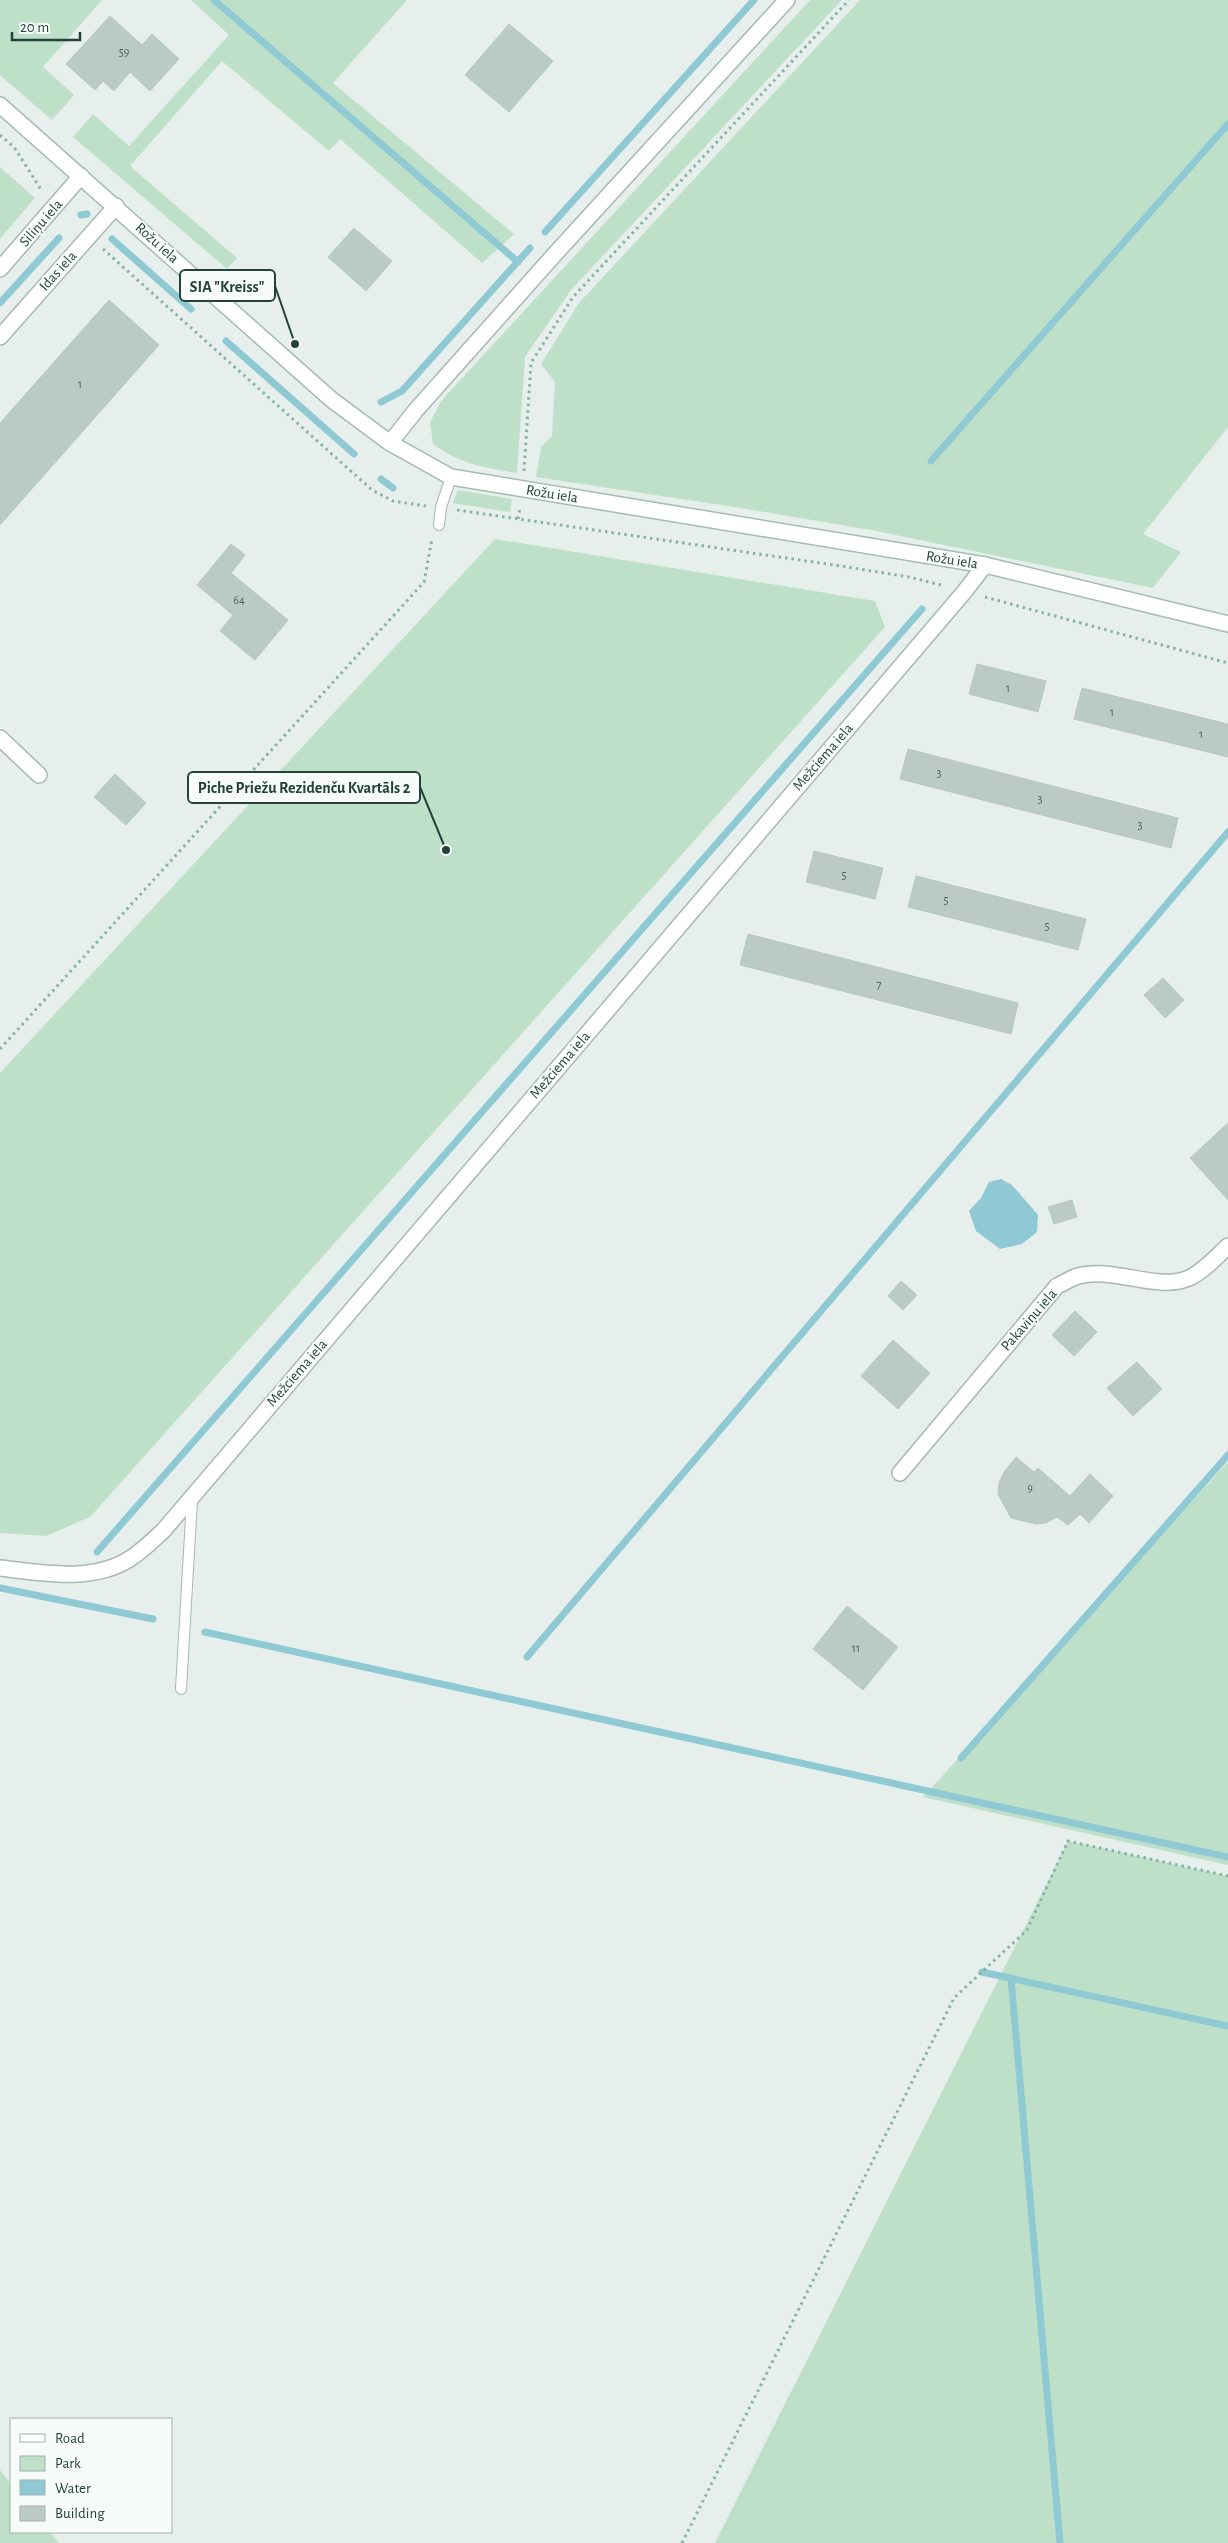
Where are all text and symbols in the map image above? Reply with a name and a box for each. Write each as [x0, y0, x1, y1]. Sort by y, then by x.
scale bar [12, 10, 80, 42]
text: 20 m [20, 20, 49, 35]
house number: 59 [119, 46, 130, 58]
street label: Siliņu iela [17, 196, 66, 250]
street label: Rožu iela [132, 220, 182, 266]
street label: Idas iela [36, 248, 80, 294]
callout: SIA "Kreiss" [180, 270, 275, 301]
text: SIA "Kreiss" [190, 279, 265, 295]
house number: 1 [78, 378, 82, 390]
street label: Rožu iela [525, 482, 579, 506]
street label: Rožu iela [925, 548, 979, 572]
house number: 64 [233, 594, 245, 606]
house number: 1 [1006, 682, 1010, 694]
house number: 1 [1110, 706, 1114, 718]
street label: Mežciema iela [790, 721, 856, 793]
house number: 1 [1199, 728, 1203, 740]
house number: 3 [937, 767, 942, 779]
callout: Piche Priežu Rezidenču Kvartāls 2 [188, 772, 420, 803]
text: Piche Priežu Rezidenču Kvartāls 2 [198, 780, 411, 796]
house number: 3 [1038, 793, 1043, 805]
house number: 3 [1138, 819, 1143, 831]
house number: 5 [841, 869, 847, 881]
house number: 5 [943, 894, 949, 906]
house number: 5 [1044, 920, 1050, 932]
house number: 7 [876, 978, 882, 990]
street label: Mežciema iela [527, 1029, 593, 1101]
street label: Pakaviņu iela [998, 1286, 1061, 1354]
street label: Mežciema iela [264, 1337, 330, 1409]
house number: 9 [1027, 1482, 1033, 1494]
house number: 11 [852, 1642, 860, 1654]
legend [10, 2418, 172, 2533]
text: Road [55, 2431, 85, 2446]
text: Park [55, 2456, 81, 2471]
text: Water [55, 2481, 91, 2496]
text: Building [55, 2506, 105, 2521]

